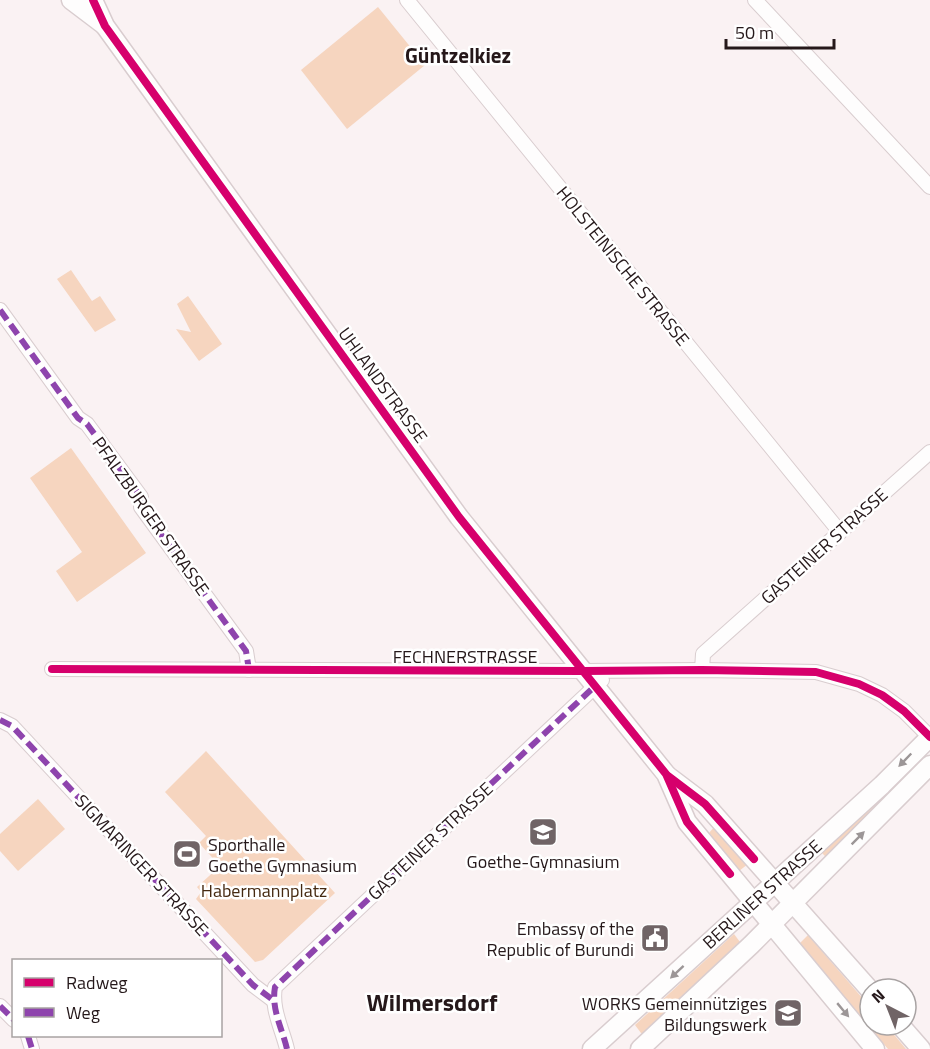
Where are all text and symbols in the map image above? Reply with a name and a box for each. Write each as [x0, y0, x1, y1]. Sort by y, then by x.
scale bar [726, 12, 834, 50]
text: 50 m [735, 19, 774, 46]
district label: Güntzelkiez [405, 39, 511, 71]
street label: HOLSTEINISCHE STRASSE [550, 180, 696, 352]
street label: UHLANDSTRASSE [332, 322, 434, 448]
street label: PFALZBURGER STRASSE [86, 431, 216, 601]
street label: GASTEINER STRASSE [754, 482, 894, 610]
street label: FECHNERSTRASSE [393, 643, 537, 670]
one-way arrow [899, 753, 913, 767]
street label: GASTEINER STRASSE [361, 776, 499, 906]
street label: SIGMARINGER STRASSE [69, 788, 215, 942]
school or university icon: Goethe-Gymnasium [527, 816, 559, 848]
place label: Sporthalle Goethe Gymnasium [208, 831, 357, 879]
one-way arrow [850, 831, 864, 845]
street label: BERLINER STRASSE [696, 833, 828, 955]
sports icon: Sporthalle Goethe Gymnasium [171, 838, 203, 870]
place label: Goethe-Gymnasium [467, 848, 619, 875]
park label: Habermannplatz [201, 877, 327, 904]
place label: Embassy of the Republic of Burundi [487, 915, 634, 963]
public building icon: Embassy of the Republic of Burundi [639, 922, 671, 954]
legend [12, 959, 222, 1037]
one-way arrow [669, 965, 684, 979]
text: Radweg [66, 969, 128, 996]
north arrow [858, 977, 918, 1037]
text: N [866, 983, 890, 1008]
district label: Wilmersdorf [366, 984, 498, 1020]
place label: WORKS Gemeinnütziges Bildungswerk [582, 990, 767, 1038]
school or university icon: WORKS Gemeinnütziges Bildungswerk [772, 997, 804, 1029]
text: Weg [66, 999, 100, 1026]
one-way arrow [836, 1002, 849, 1018]

